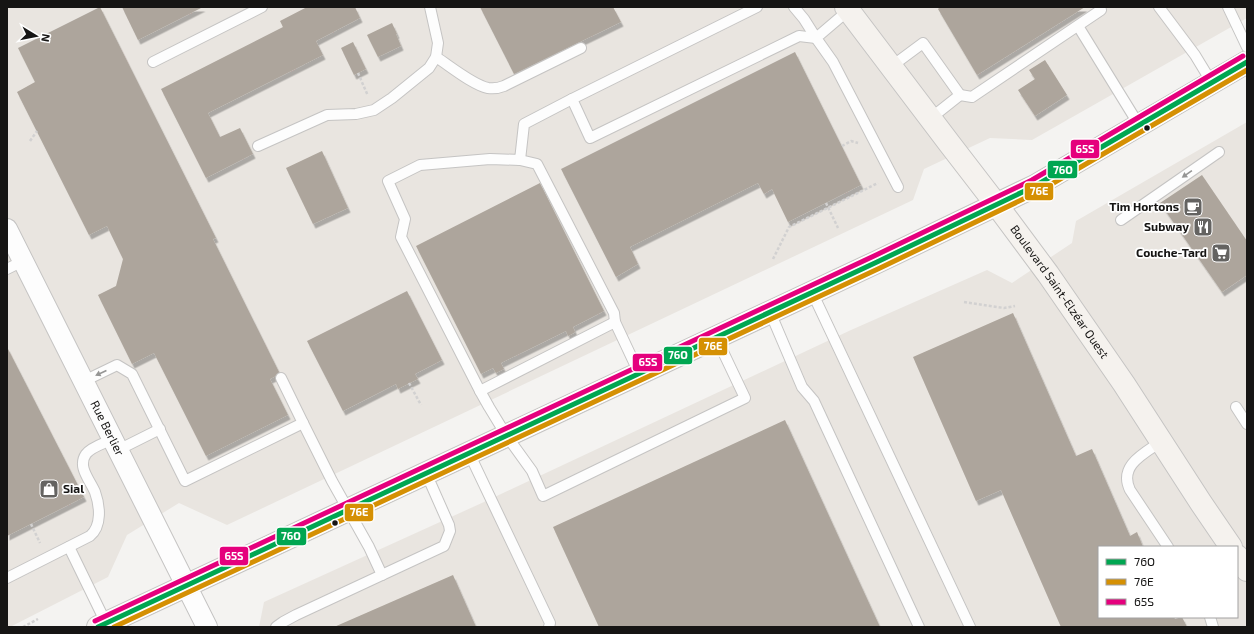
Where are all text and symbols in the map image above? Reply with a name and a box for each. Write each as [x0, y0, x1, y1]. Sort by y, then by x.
north arrow [16, 16, 56, 56]
text: N [39, 33, 53, 43]
unlabelled marker [1142, 123, 1152, 133]
line badge: 65S [1070, 139, 1100, 159]
text: 65S [1075, 142, 1095, 155]
line badge: 76O [1047, 160, 1078, 179]
text: 76O [1053, 163, 1073, 176]
one-way arrow [1182, 170, 1193, 178]
line badge: 76E [1024, 182, 1054, 201]
text: 76E [1030, 184, 1048, 197]
cafe icon: Tim Hortons [1182, 196, 1204, 218]
place label: Tim Hortons [1109, 199, 1179, 213]
restaurant icon: Subway [1192, 216, 1214, 238]
place label: Subway [1144, 219, 1189, 234]
street label: Boulevard Saint-Elzéar Ouest [1008, 222, 1112, 361]
supermarket icon: Couche-Tard [1210, 242, 1232, 264]
place label: Couche-Tard [1136, 245, 1207, 259]
line badge: 76E [698, 337, 728, 356]
text: 76E [704, 339, 722, 352]
line badge: 76O [663, 346, 693, 365]
text: 76O [668, 348, 688, 361]
line badge: 65S [632, 353, 663, 372]
text: 65S [638, 355, 658, 368]
one-way arrow [95, 370, 106, 376]
street label: Rue Berlier [88, 398, 128, 458]
shop icon: Sial [38, 478, 60, 500]
place label: Sial [63, 481, 84, 495]
line badge: 76E [344, 503, 374, 522]
text: 76E [350, 505, 368, 518]
unlabelled marker [330, 518, 340, 528]
line badge: 76O [276, 527, 307, 546]
text: 76O [281, 529, 301, 542]
line badge: 65S [219, 546, 249, 566]
legend [1098, 546, 1238, 618]
text: 65S [224, 549, 244, 562]
text: 76O [1134, 554, 1155, 568]
text: 76E [1134, 574, 1154, 588]
text: 65S [1134, 594, 1154, 608]

